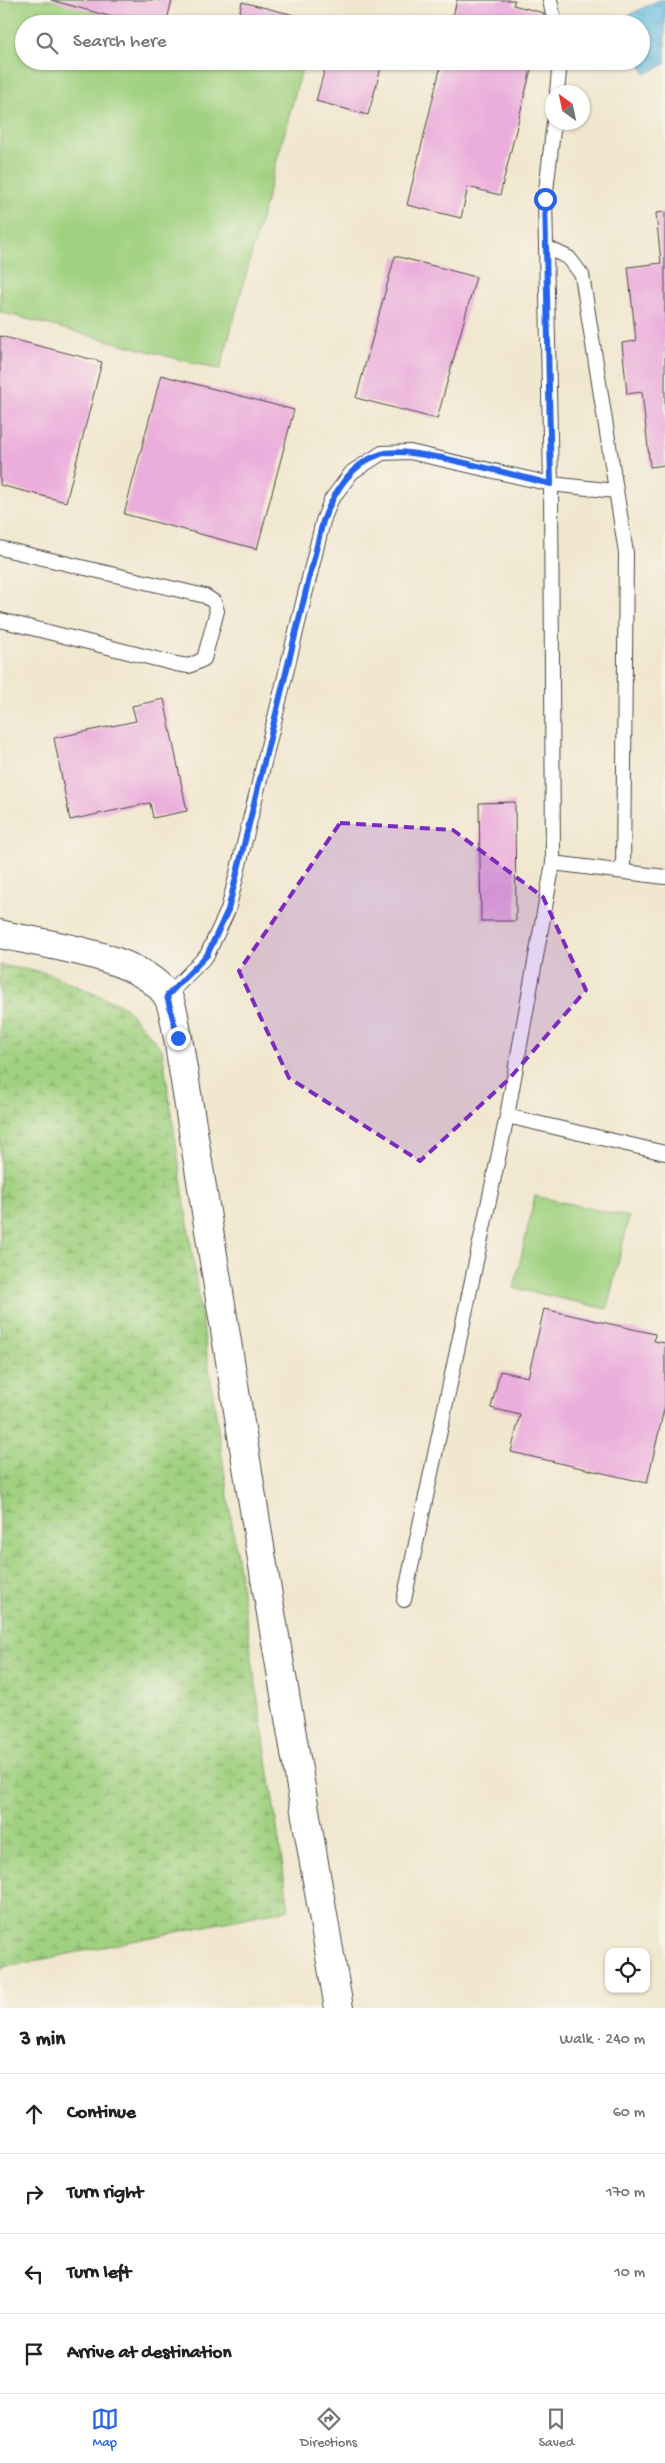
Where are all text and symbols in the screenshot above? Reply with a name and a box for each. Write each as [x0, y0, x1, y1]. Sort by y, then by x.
search box [15, 15, 650, 70]
icon: search [33, 29, 61, 57]
text: Search here [73, 31, 167, 54]
north arrow [545, 85, 590, 130]
route start [534, 188, 557, 211]
route end [167, 1027, 190, 1050]
map controls [605, 1948, 650, 1993]
button: locate [605, 1948, 650, 1993]
text: 3 min [20, 2028, 65, 2053]
text: Walk · 240 m [560, 2031, 645, 2050]
icon: ahead [20, 2100, 48, 2128]
text: Continue [67, 2102, 136, 2125]
text: 60 m [613, 2104, 645, 2123]
icon: right [20, 2180, 48, 2208]
text: Turn right [67, 2182, 143, 2205]
text: 170 m [606, 2184, 645, 2203]
icon: left [20, 2260, 48, 2288]
text: Turn left [67, 2262, 131, 2285]
text: 10 m [614, 2264, 645, 2283]
icon: arrive [20, 2340, 48, 2368]
text: Arrive at destination [67, 2342, 231, 2365]
tab: Map [91, 2405, 119, 2452]
tab: Directions [300, 2405, 357, 2452]
tab: Saved [538, 2405, 574, 2452]

